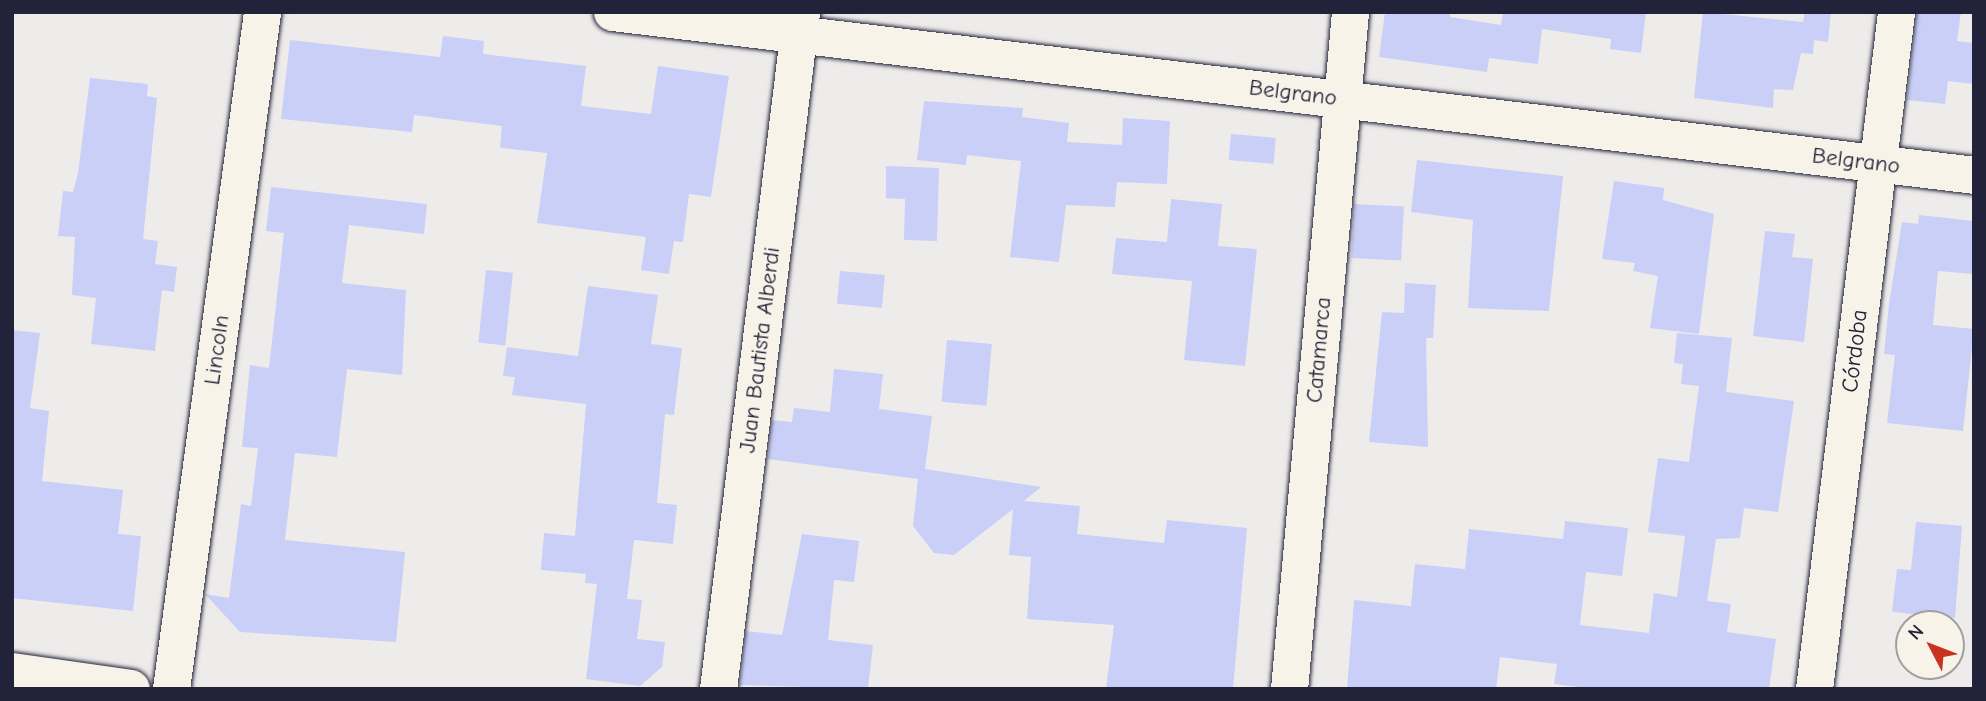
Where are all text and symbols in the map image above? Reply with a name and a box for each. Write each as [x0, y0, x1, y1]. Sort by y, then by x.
street label: Belgrano [1247, 74, 1339, 112]
street label: Belgrano [1810, 142, 1902, 180]
street label: Juan Bautista Alberdi [734, 245, 786, 455]
street label: Catamarca [1301, 296, 1337, 404]
street label: Córdoba [1836, 308, 1874, 394]
street label: Lincoln [198, 313, 236, 387]
north arrow [1895, 610, 1965, 680]
text: N [1904, 620, 1928, 644]

